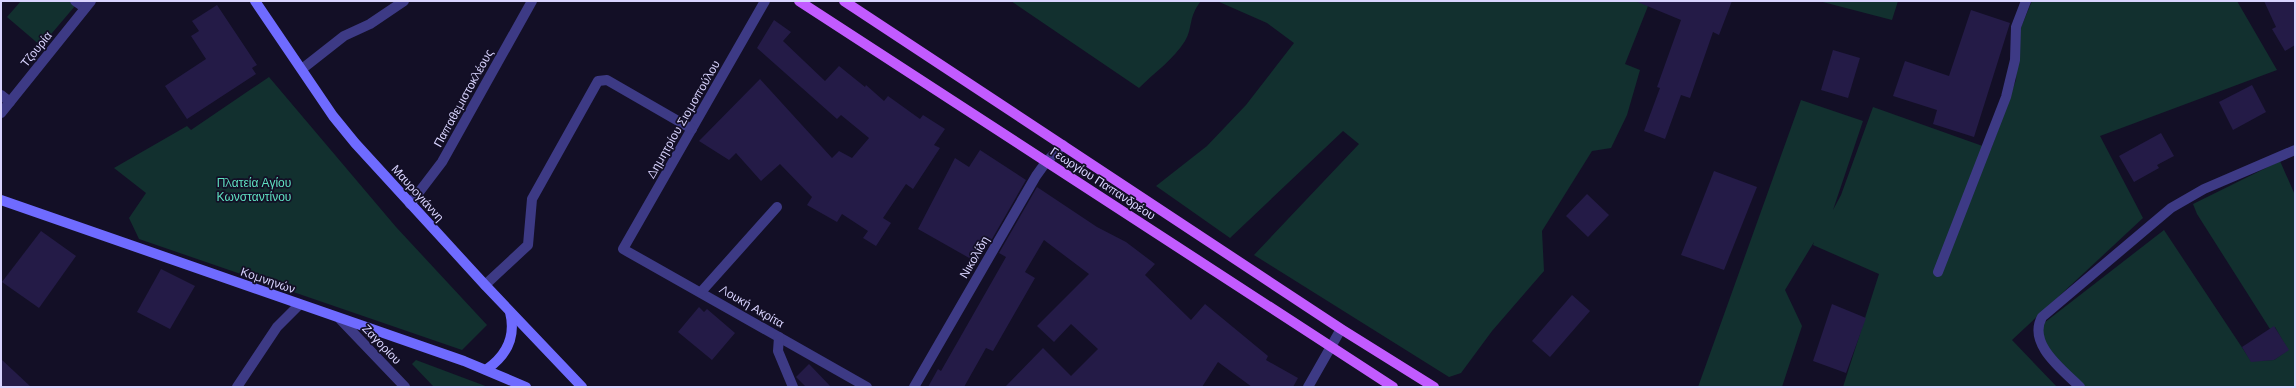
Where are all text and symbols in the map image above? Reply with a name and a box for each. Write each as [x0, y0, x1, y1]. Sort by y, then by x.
street label: Τζουρία [17, 28, 55, 70]
street label: Παπαθεμιστοκλέους [430, 46, 496, 150]
street label: Δημητρίου Σιομοπούλου [643, 57, 723, 181]
street label: Γεωργίου Παπανδρέου [1048, 143, 1158, 223]
street label: Μαυρογιάννη [389, 161, 447, 225]
park label: Πλατεία Αγίου Κωνσταντίνου [217, 175, 291, 204]
street label: Νικολίδη [956, 233, 992, 281]
street label: Κομνηνών [239, 264, 297, 296]
street label: Λουκή Ακρίτα [717, 281, 787, 331]
street label: Ζαγορίου [359, 321, 405, 367]

